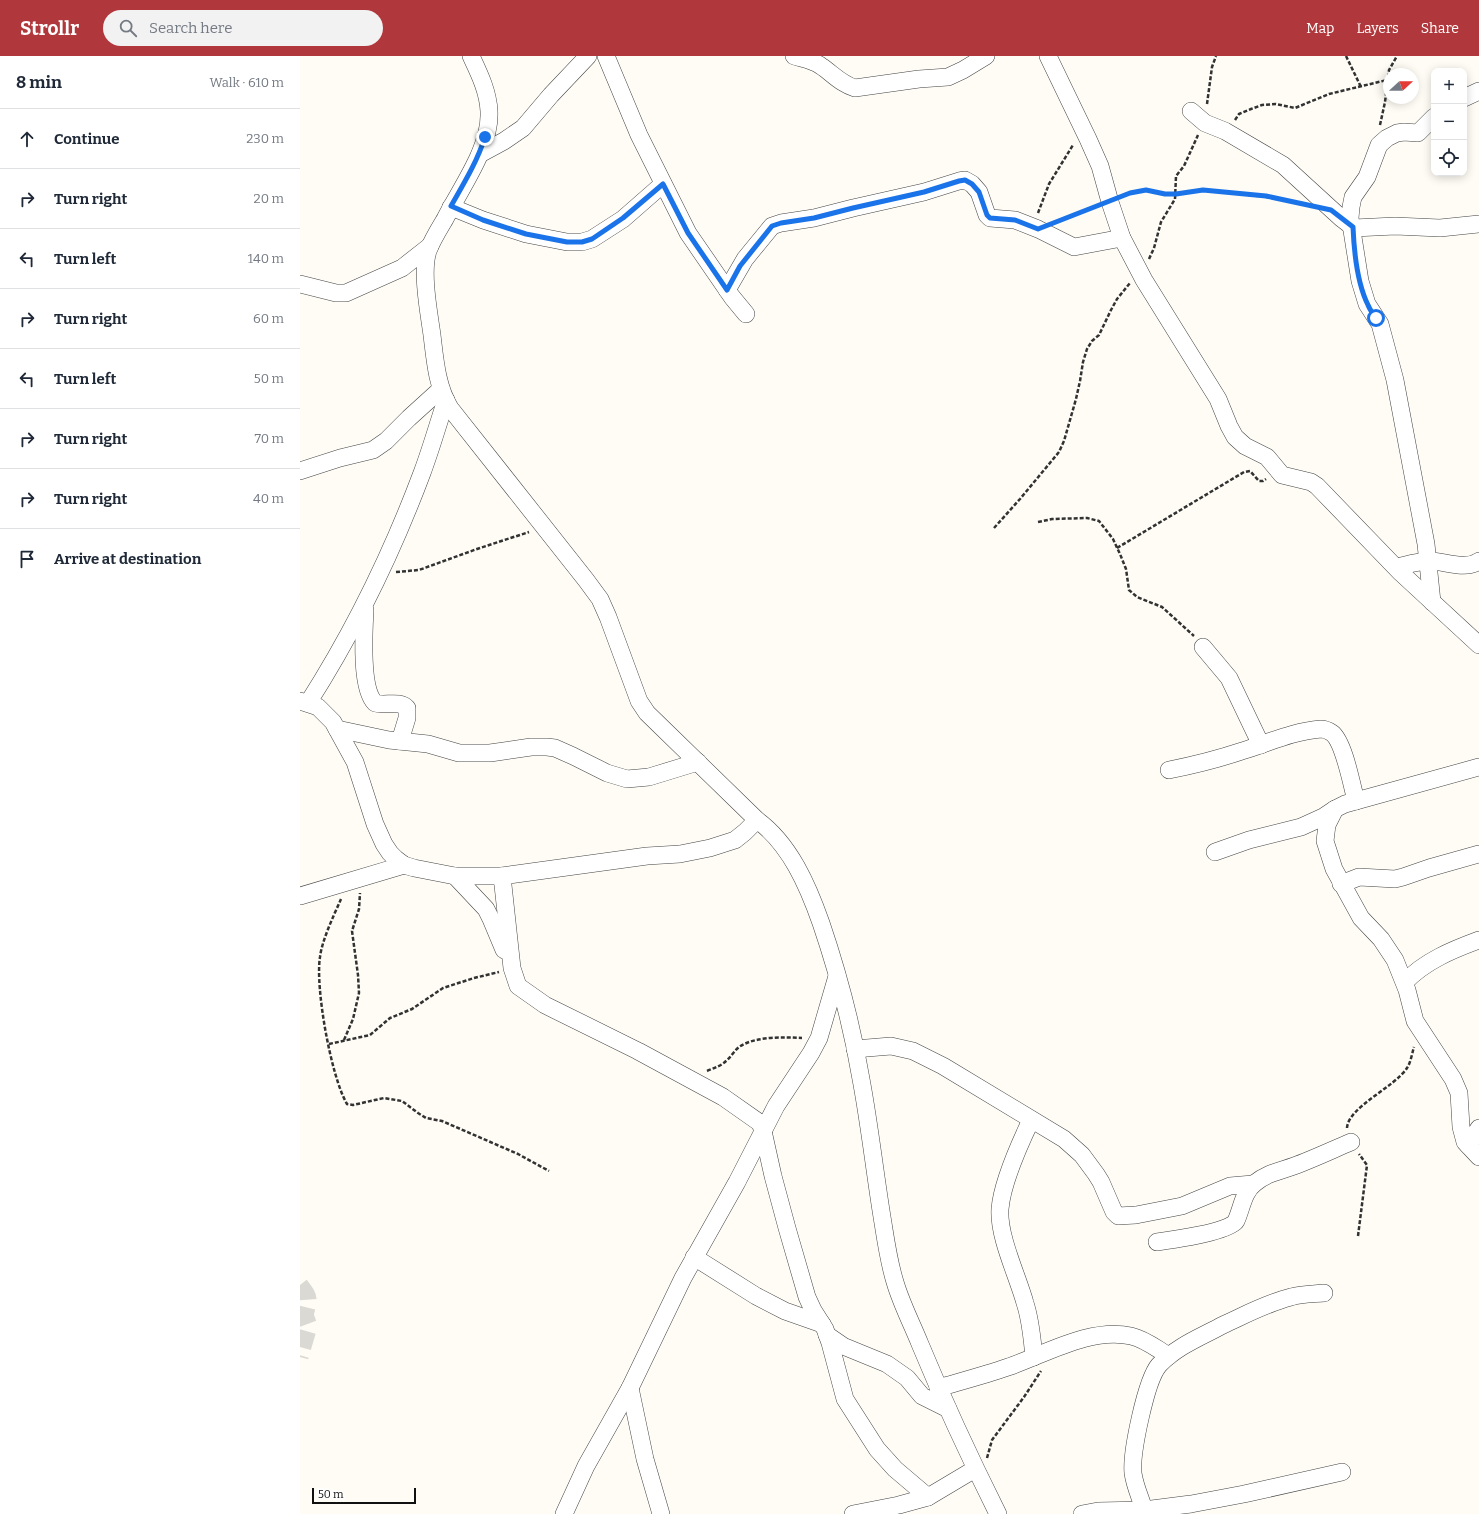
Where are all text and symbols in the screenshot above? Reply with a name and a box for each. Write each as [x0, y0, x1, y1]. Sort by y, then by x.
search box [103, 10, 383, 46]
text: Strollr [20, 17, 79, 40]
icon: search [117, 17, 139, 39]
text: Search here [149, 19, 232, 37]
text: Map [1306, 20, 1334, 37]
text: Layers [1356, 20, 1399, 37]
text: Share [1421, 20, 1459, 37]
north arrow [1383, 68, 1419, 104]
map controls [1431, 68, 1467, 176]
button: + [1431, 68, 1467, 104]
text: 8 min [16, 72, 62, 93]
text: Walk · 610 m [210, 75, 284, 90]
button: − [1431, 104, 1467, 140]
icon: ahead [16, 128, 38, 150]
route end [476, 128, 494, 146]
text: Continue [54, 130, 120, 148]
text: 230 m [246, 131, 284, 146]
button: locate [1431, 140, 1467, 176]
icon: right [16, 188, 38, 210]
text: Turn right [54, 190, 127, 208]
text: 20 m [254, 191, 284, 206]
icon: left [16, 248, 38, 270]
text: Turn left [54, 250, 116, 268]
text: 140 m [248, 251, 284, 266]
icon: right [16, 308, 38, 330]
route start [1367, 309, 1385, 327]
text: Turn right [54, 310, 127, 328]
text: 60 m [253, 311, 284, 326]
icon: left [16, 368, 38, 390]
text: Turn left [54, 370, 116, 388]
text: 50 m [254, 371, 284, 386]
icon: right [16, 428, 38, 450]
text: Turn right [54, 430, 127, 448]
text: 70 m [254, 431, 284, 446]
icon: right [16, 488, 38, 510]
text: Turn right [54, 490, 127, 508]
text: 40 m [253, 491, 284, 506]
icon: arrive [16, 548, 38, 570]
text: Arrive at destination [54, 550, 201, 568]
scale bar [312, 1486, 416, 1505]
text: 50 m [318, 1488, 344, 1501]

